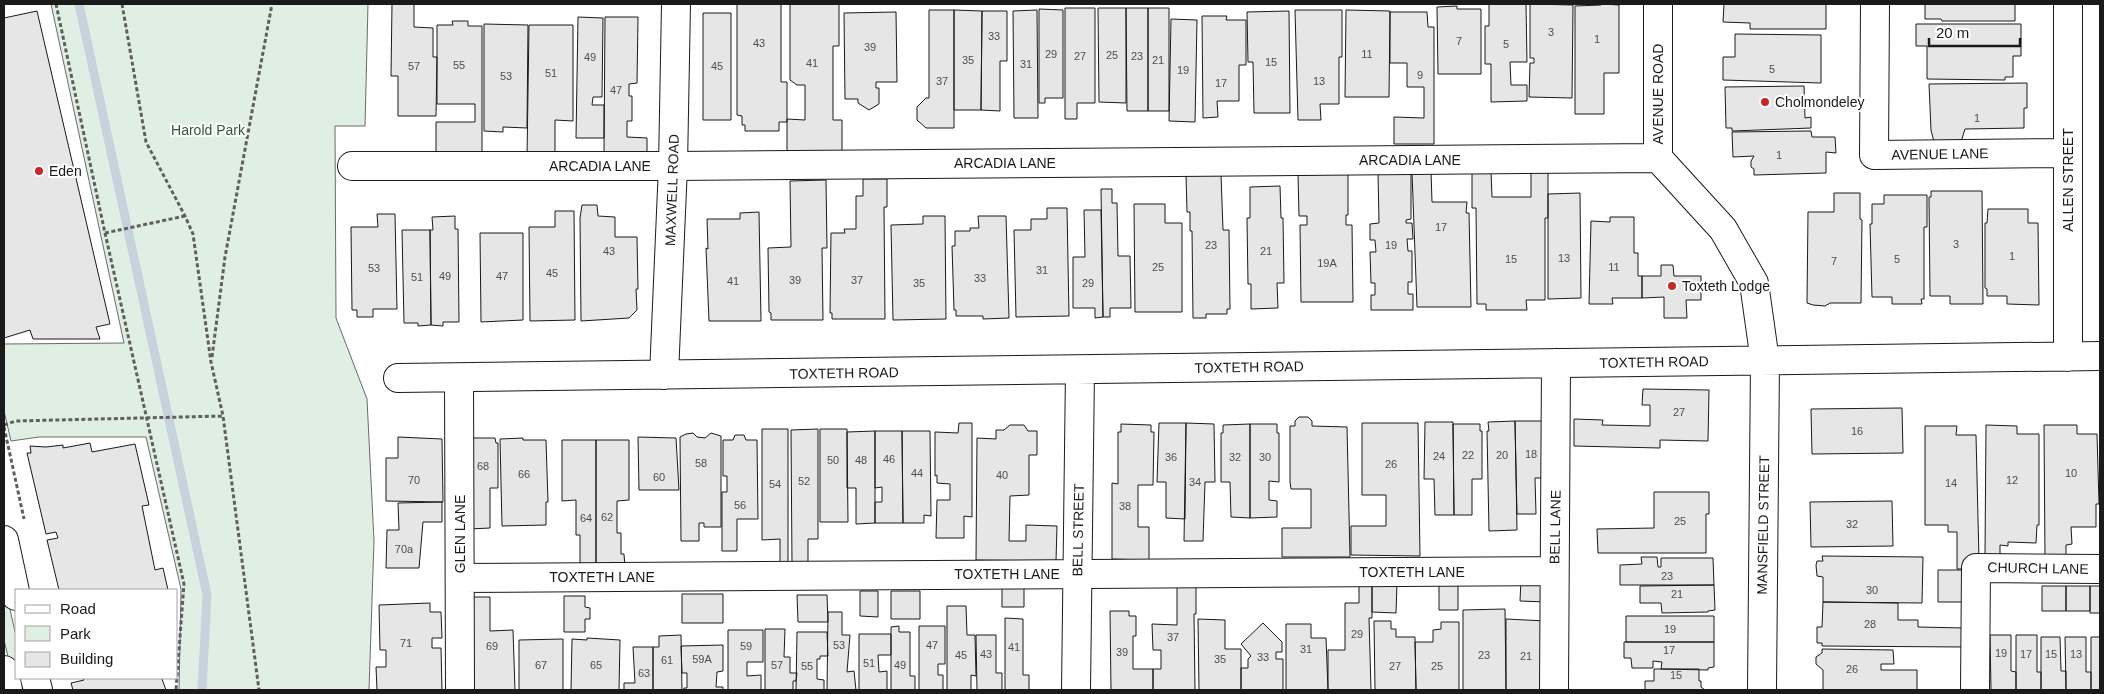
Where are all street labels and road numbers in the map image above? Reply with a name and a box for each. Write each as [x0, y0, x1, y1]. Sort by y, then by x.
street label: AVENUE ROAD [1650, 44, 1666, 144]
street label: ALLEN STREET [2060, 128, 2076, 232]
street label: MAXWELL ROAD [662, 134, 682, 246]
street label: AVENUE LANE [1891, 145, 1989, 163]
street label: ARCADIA LANE [1359, 152, 1461, 168]
street label: ARCADIA LANE [954, 155, 1056, 171]
street label: ARCADIA LANE [549, 158, 651, 174]
street label: TOXTETH ROAD [1599, 353, 1709, 371]
street label: TOXTETH ROAD [1194, 358, 1304, 376]
street label: TOXTETH ROAD [789, 364, 899, 382]
street label: MANSFIELD STREET [1754, 455, 1772, 595]
street label: BELL STREET [1069, 483, 1087, 577]
street label: BELL LANE [1546, 490, 1564, 564]
street label: GLEN LANE [452, 495, 468, 573]
street label: CHURCH LANE [1987, 559, 2089, 577]
street label: TOXTETH LANE [1359, 564, 1465, 580]
street label: TOXTETH LANE [954, 566, 1060, 582]
street label: TOXTETH LANE [549, 569, 655, 585]

